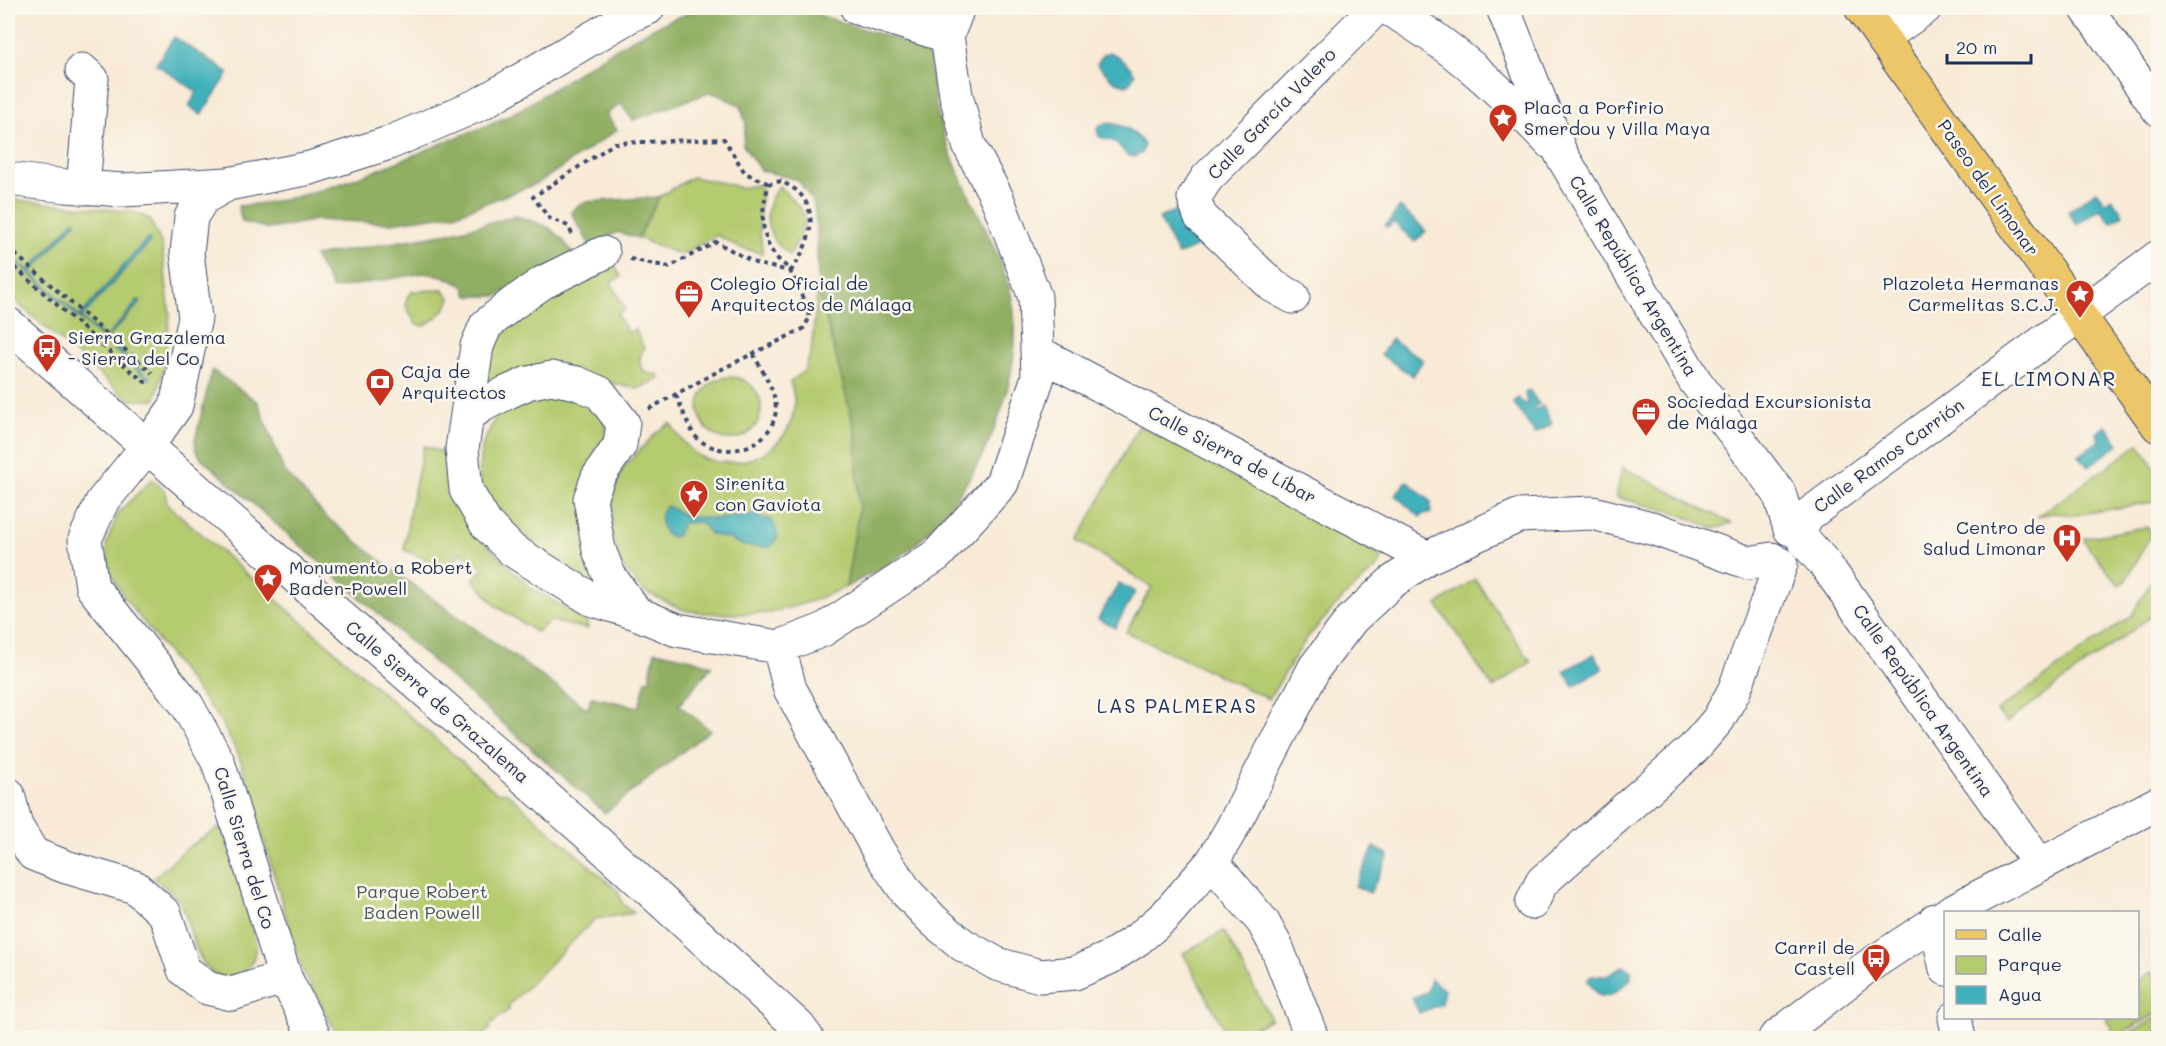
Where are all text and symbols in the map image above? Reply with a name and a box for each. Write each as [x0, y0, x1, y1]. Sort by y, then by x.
scale bar [1947, 27, 2031, 65]
text: 20 m [1956, 35, 1997, 59]
street label: Calle García Valero [1202, 42, 1341, 185]
place label: Placa a Porfirio Smerdou y Villa Maya [1524, 95, 1711, 140]
place icon: Placa a Porfirio Smerdou y Villa Maya [1487, 102, 1519, 144]
street label: Paseo del Limonar [1933, 114, 2045, 260]
street label: Calle República Argentina [1564, 171, 1703, 380]
place label: Colegio Oficial de Arquitectos de Málaga [710, 271, 912, 316]
place label: Plazoleta Hermanas Carmelitas S.C.J. [1883, 271, 2059, 316]
office icon: Colegio Oficial de Arquitectos de Málaga [673, 278, 705, 320]
place icon: Plazoleta Hermanas Carmelitas S.C.J. [2064, 278, 2096, 320]
place label: Sierra Grazalema - Sierra del Co [68, 325, 226, 370]
bus stop icon: Sierra Grazalema - Sierra del Co [31, 332, 63, 374]
place label: Caja de Arquitectos [401, 359, 506, 404]
district label: EL LIMONAR [1981, 365, 2117, 391]
bank icon: Caja de Arquitectos [364, 366, 396, 408]
place label: Sociedad Excursionista de Málaga [1667, 389, 1872, 434]
street label: Calle Ramos Carrión [1808, 392, 1969, 518]
office icon: Sociedad Excursionista de Málaga [1630, 396, 1662, 438]
street label: Calle Sierra de Líbar [1144, 400, 1321, 509]
place label: Sirenita con Gaviota [715, 471, 821, 516]
place icon: Sirenita con Gaviota [678, 478, 710, 520]
place label: Centro de Salud Limonar [1923, 515, 2046, 560]
hospital icon: Centro de Salud Limonar [2051, 522, 2083, 564]
place label: Monumento a Robert Baden-Powell [289, 555, 472, 600]
place icon: Monumento a Robert Baden-Powell [252, 562, 284, 604]
street label: Calle República Argentina [1848, 599, 2000, 802]
street label: Calle Sierra de Grazalema [341, 615, 535, 788]
district label: LAS PALMERAS [1097, 692, 1257, 718]
street label: Calle Sierra del Co [209, 764, 281, 932]
park label: Parque Robert Baden Powell [356, 879, 488, 924]
legend [1944, 911, 2139, 1019]
text: Calle [1998, 922, 2042, 946]
place label: Carril de Castell [1775, 935, 1855, 980]
bus stop icon: Carril de Castell [1860, 942, 1892, 984]
text: Parque [1998, 952, 2062, 976]
text: Agua [1998, 982, 2042, 1006]

